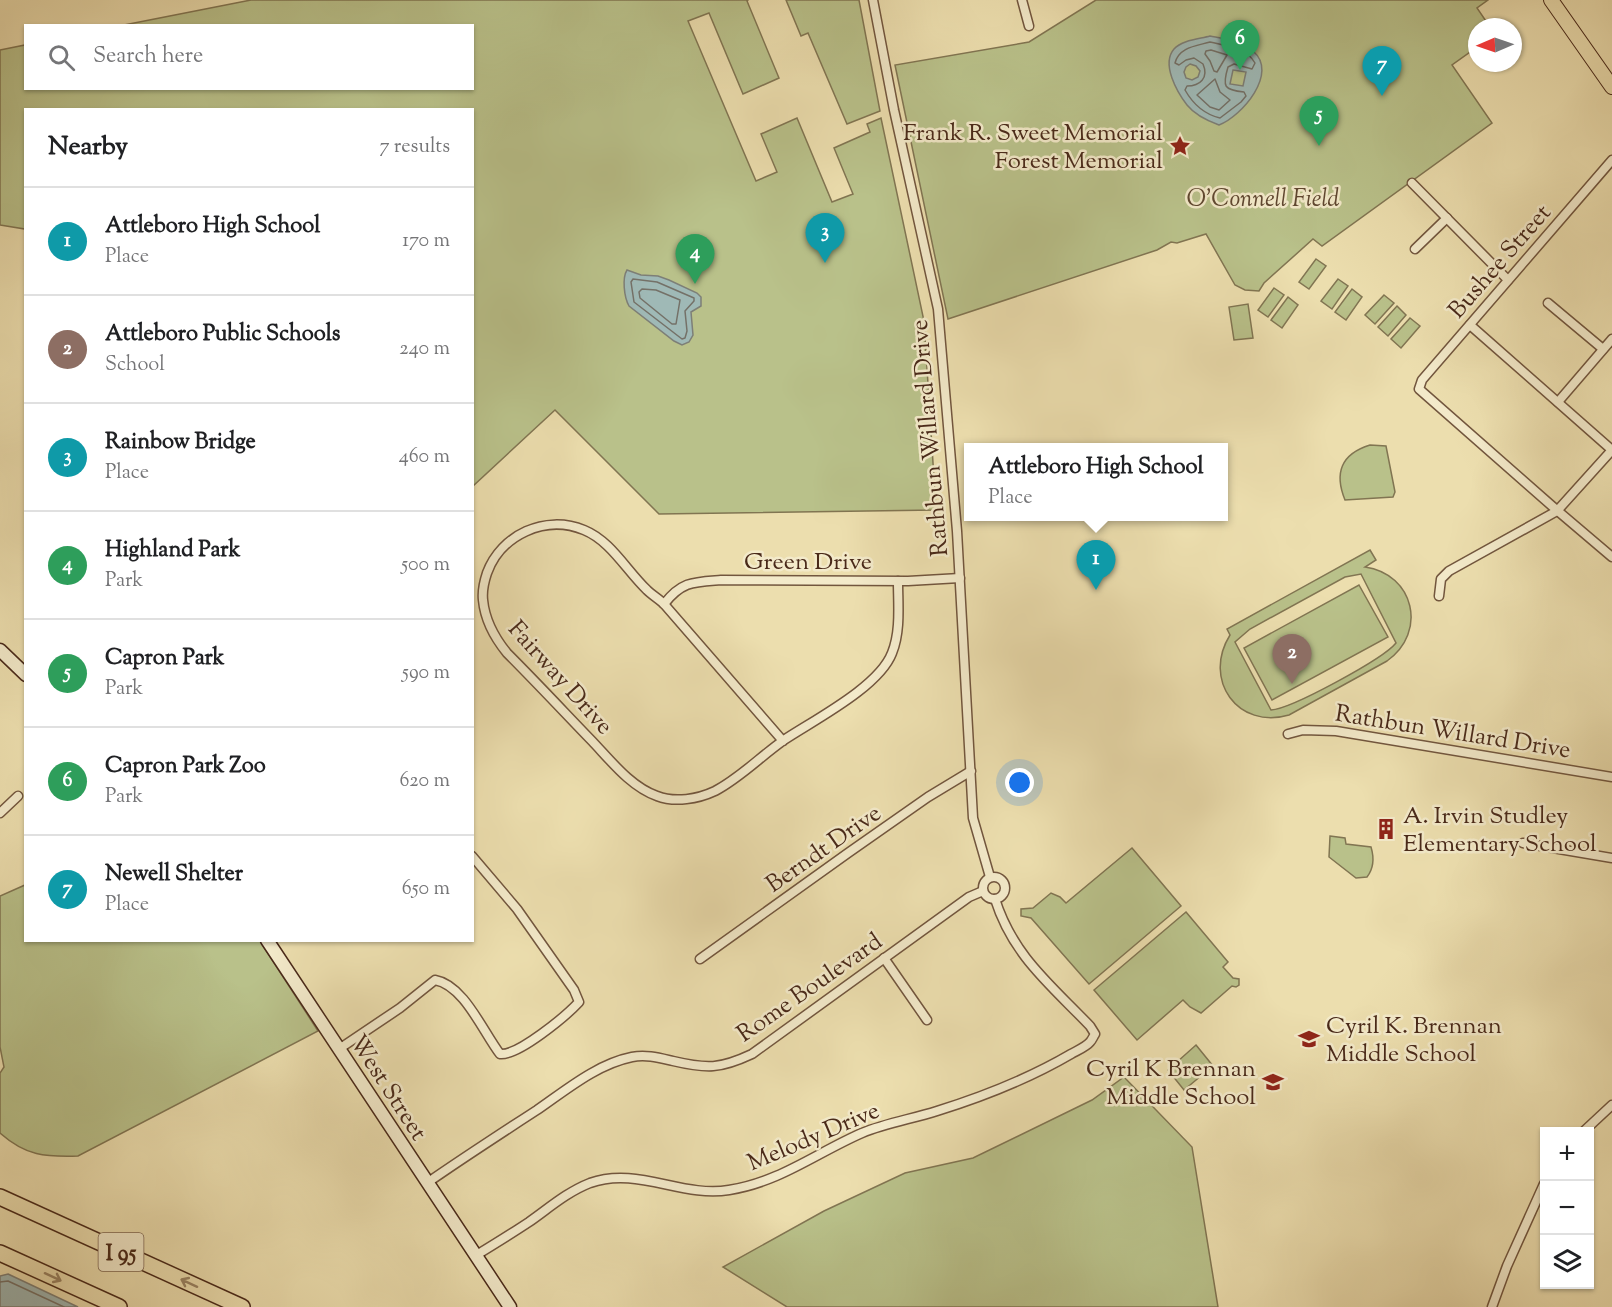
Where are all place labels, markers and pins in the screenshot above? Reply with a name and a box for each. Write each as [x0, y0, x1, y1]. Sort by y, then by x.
pin: 6 [1220, 20, 1260, 70]
pin: 7 [1362, 46, 1402, 96]
pin: 5 [1300, 96, 1338, 146]
place label: Frank R. Sweet Memorial Forest Memorial [903, 117, 1163, 179]
place icon: Frank R. Sweet Memorial Forest Memorial [1168, 134, 1192, 158]
pin: 3 [806, 214, 844, 263]
pin: 4 [676, 234, 714, 284]
pin: 1 [1076, 540, 1116, 590]
pin: 2 [1272, 634, 1312, 684]
place label: A. Irvin Studley Elementary School [1403, 800, 1597, 862]
building icon: A. Irvin Studley Elementary School [1374, 817, 1398, 841]
place label: Cyril K. Brennan Middle School [1326, 1010, 1502, 1072]
school or university icon: Cyril K. Brennan Middle School [1297, 1027, 1321, 1051]
place label: Cyril K Brennan Middle School [1086, 1053, 1256, 1115]
school or university icon: Cyril K Brennan Middle School [1261, 1070, 1285, 1094]

